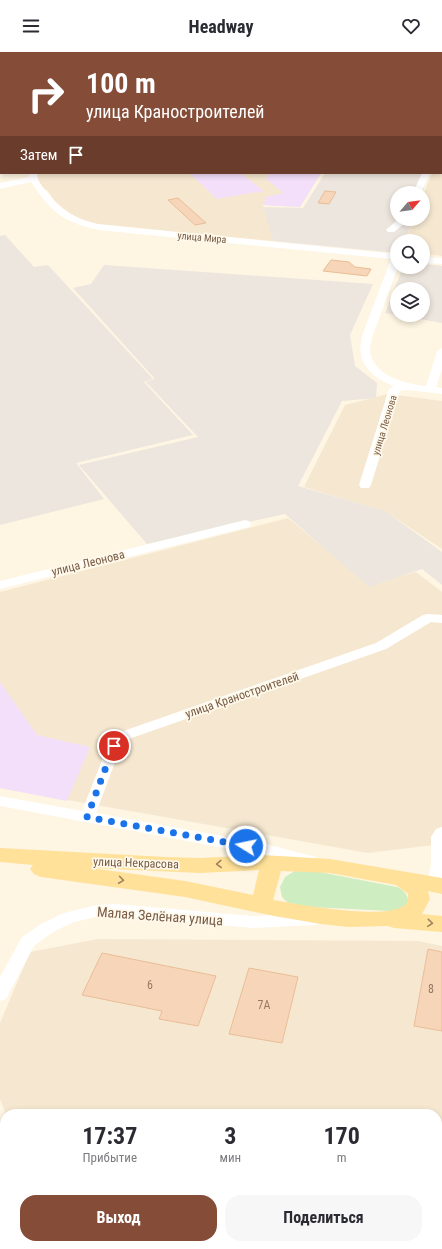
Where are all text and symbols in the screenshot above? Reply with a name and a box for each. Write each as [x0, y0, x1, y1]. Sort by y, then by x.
icon: menu [20, 15, 42, 37]
icon: heart [400, 15, 422, 37]
text: Headway [189, 16, 253, 37]
text: 100 m [86, 67, 156, 100]
icon: right [20, 68, 72, 120]
text: улица Краностроителей [86, 101, 265, 122]
icon: arrive [65, 144, 87, 166]
text: Затем [20, 146, 57, 164]
north arrow [390, 186, 430, 226]
map controls [390, 186, 430, 322]
street label: улица Мира [177, 230, 227, 245]
button: search [390, 234, 430, 274]
button: layers [390, 282, 430, 322]
street label: улица Леонова [370, 394, 399, 457]
street label: улица Леонова [50, 547, 126, 579]
street label: улица Краностроителей [183, 669, 301, 721]
pin [97, 729, 131, 763]
icon: arrive [103, 735, 125, 757]
position arrow [225, 825, 267, 867]
street label: улица Некрасова [93, 855, 179, 871]
one-way arrow [216, 860, 222, 868]
one-way arrow [118, 875, 124, 884]
street label: Малая Зелёная улица [96, 904, 224, 928]
one-way arrow [427, 918, 433, 927]
house number: 6 [147, 978, 153, 992]
house number: 8 [428, 982, 434, 996]
house number: 7А [258, 998, 271, 1012]
text: 17:37 [82, 1122, 137, 1150]
text: 3 [224, 1122, 236, 1150]
text: 170 [323, 1122, 360, 1150]
text: Прибытие [83, 1150, 137, 1165]
text: мин [220, 1150, 241, 1165]
text: m [337, 1150, 346, 1165]
button: Выход [20, 1195, 217, 1241]
button: Поделиться [225, 1195, 422, 1241]

